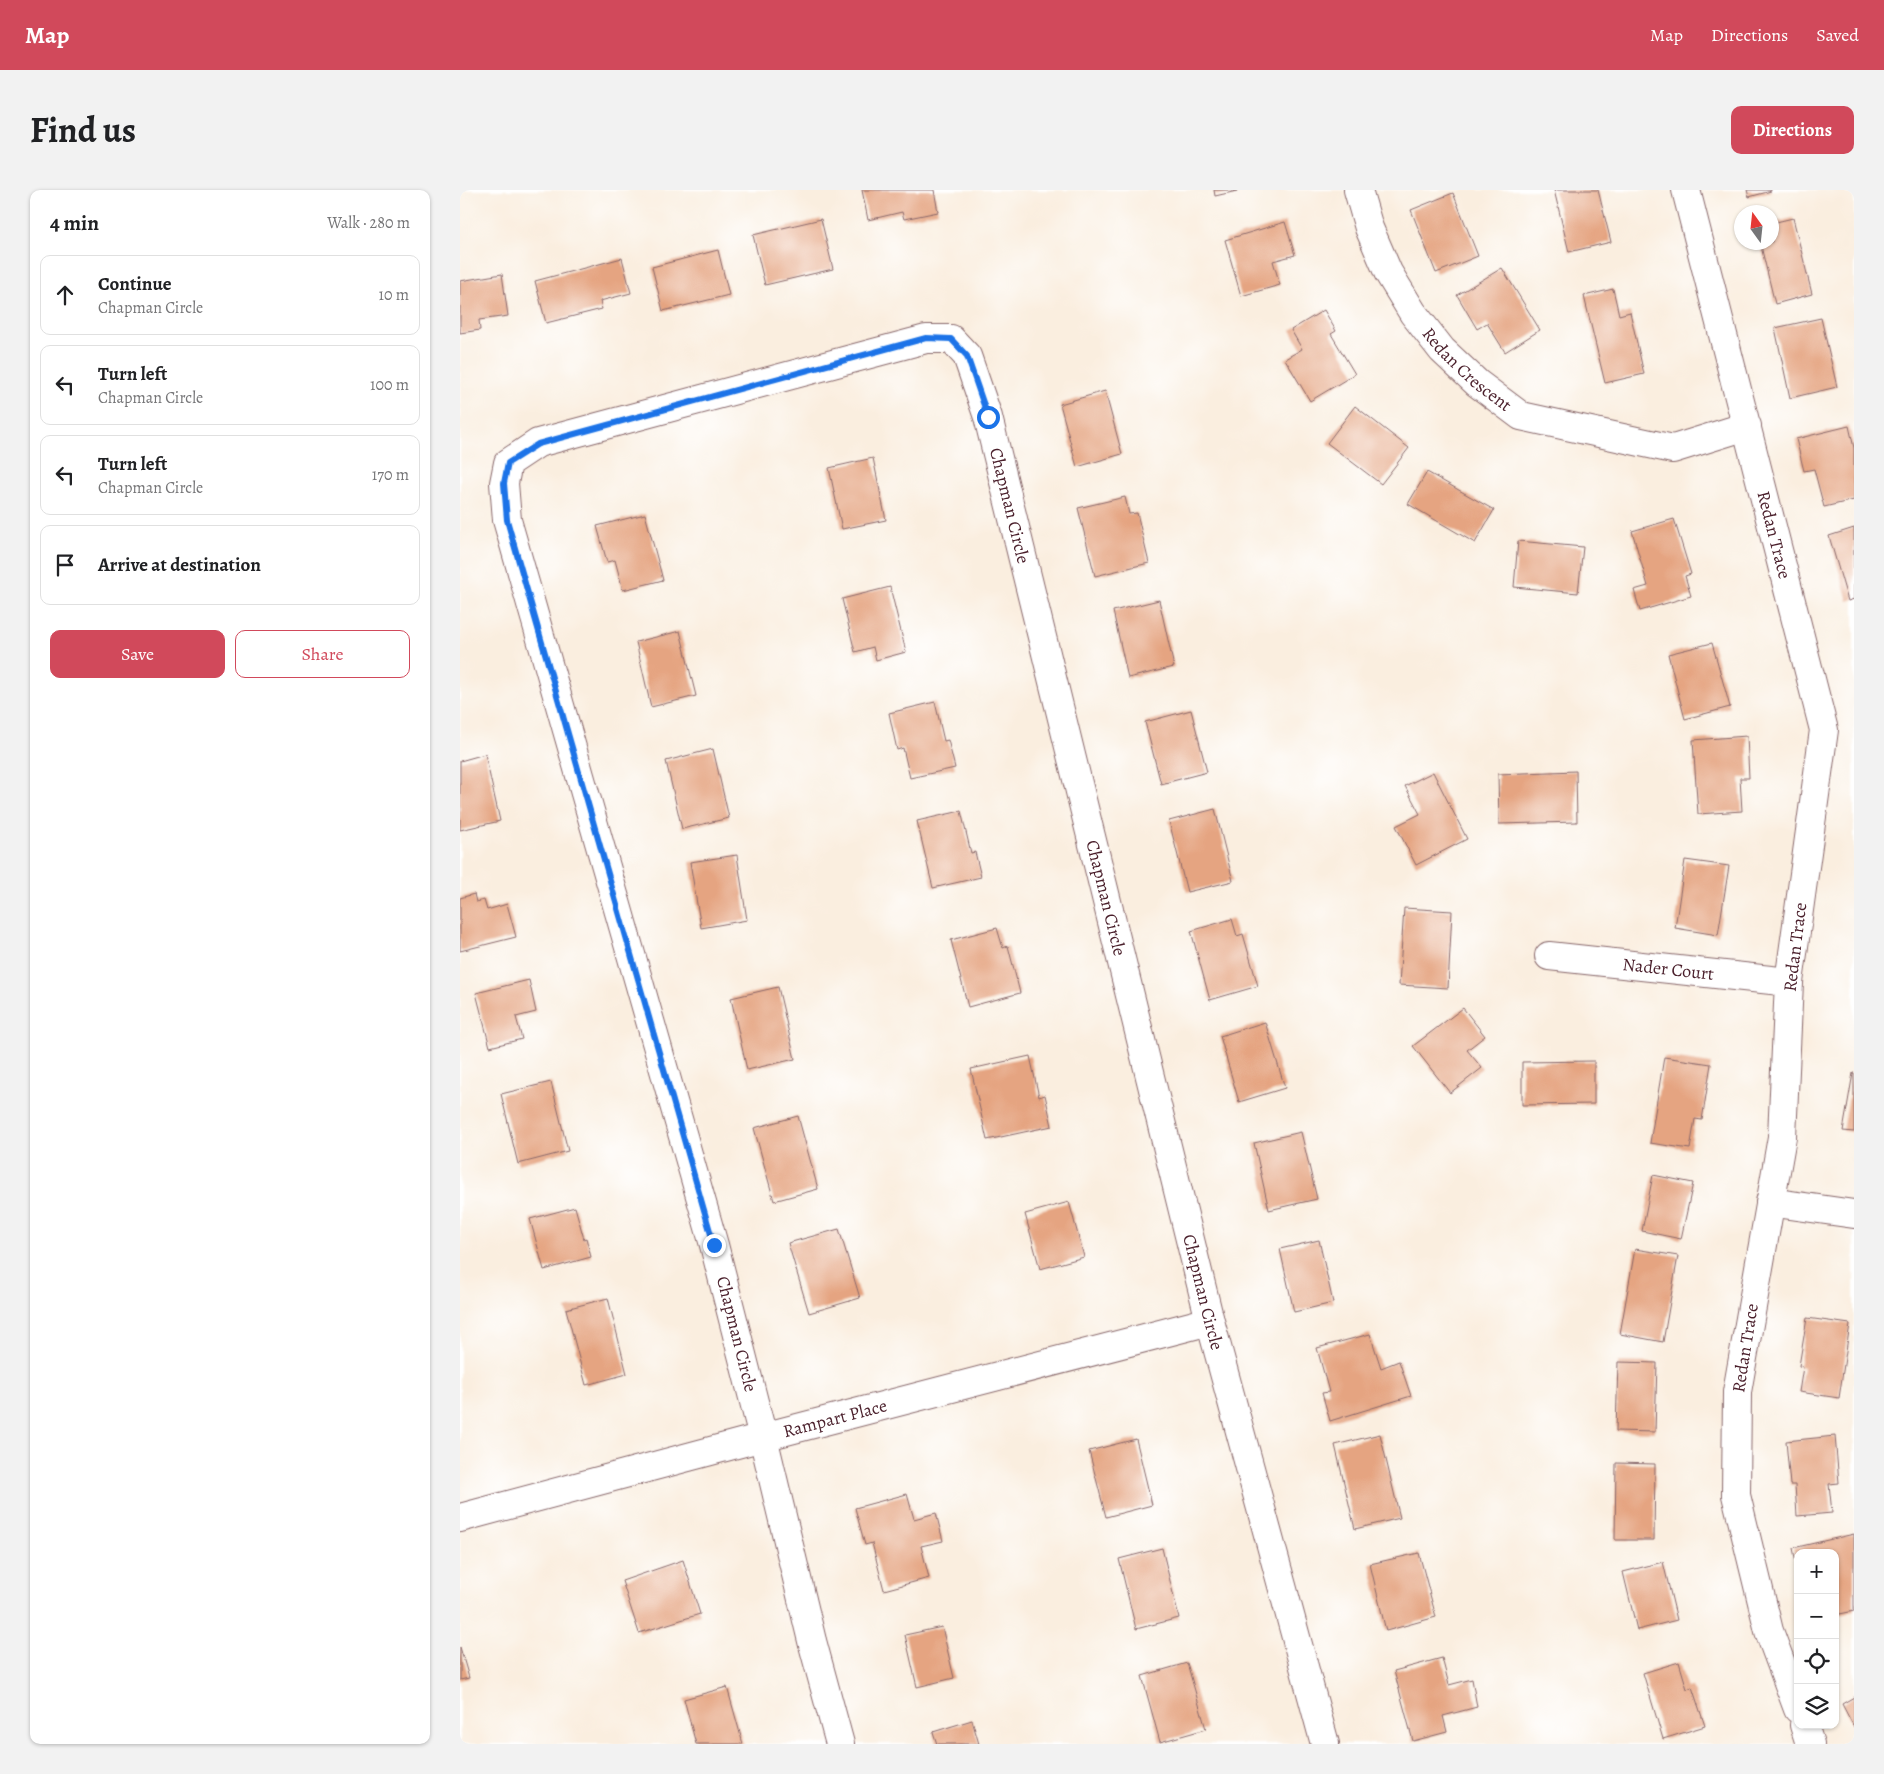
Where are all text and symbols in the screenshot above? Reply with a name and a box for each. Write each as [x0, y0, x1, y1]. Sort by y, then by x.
text: Map [25, 19, 69, 51]
text: Map [1650, 23, 1683, 47]
text: Directions [1711, 23, 1788, 47]
text: Saved [1816, 23, 1859, 47]
text: Find us [30, 106, 136, 154]
button: Directions [1731, 106, 1854, 154]
north arrow [1734, 205, 1779, 250]
text: 4 min [50, 209, 99, 237]
text: Walk · 280 m [327, 212, 410, 234]
text: Continue [98, 271, 172, 297]
icon: ahead [51, 281, 79, 309]
text: 10 m [379, 284, 409, 306]
text: Chapman Circle [98, 297, 203, 319]
street label: Redan Crescent [1417, 322, 1517, 417]
text: Turn left [98, 361, 167, 387]
icon: left [51, 371, 79, 399]
text: 100 m [370, 374, 409, 396]
text: Chapman Circle [98, 387, 203, 409]
route start [977, 406, 1000, 429]
street label: Chapman Circle [984, 445, 1036, 566]
text: Turn left [98, 451, 167, 477]
icon: left [51, 461, 79, 489]
text: 170 m [372, 464, 409, 486]
text: Chapman Circle [98, 477, 203, 499]
street label: Redan Trace [1751, 488, 1797, 581]
icon: arrive [51, 551, 79, 579]
text: Arrive at destination [98, 552, 261, 578]
button: Save [50, 630, 225, 678]
button: Share [235, 630, 410, 678]
street label: Chapman Circle [1080, 838, 1132, 958]
street label: Redan Trace [1778, 901, 1812, 993]
street label: Nader Court [1621, 952, 1715, 986]
street label: Chapman Circle [1177, 1232, 1229, 1353]
route end [703, 1234, 726, 1257]
street label: Chapman Circle [711, 1274, 763, 1394]
street label: Redan Trace [1726, 1302, 1764, 1394]
street label: Rampart Place [780, 1393, 890, 1443]
map controls [1794, 1549, 1839, 1729]
button: + [1794, 1549, 1839, 1594]
button: − [1794, 1594, 1839, 1639]
button: locate [1794, 1639, 1839, 1684]
button: layers [1794, 1684, 1839, 1729]

